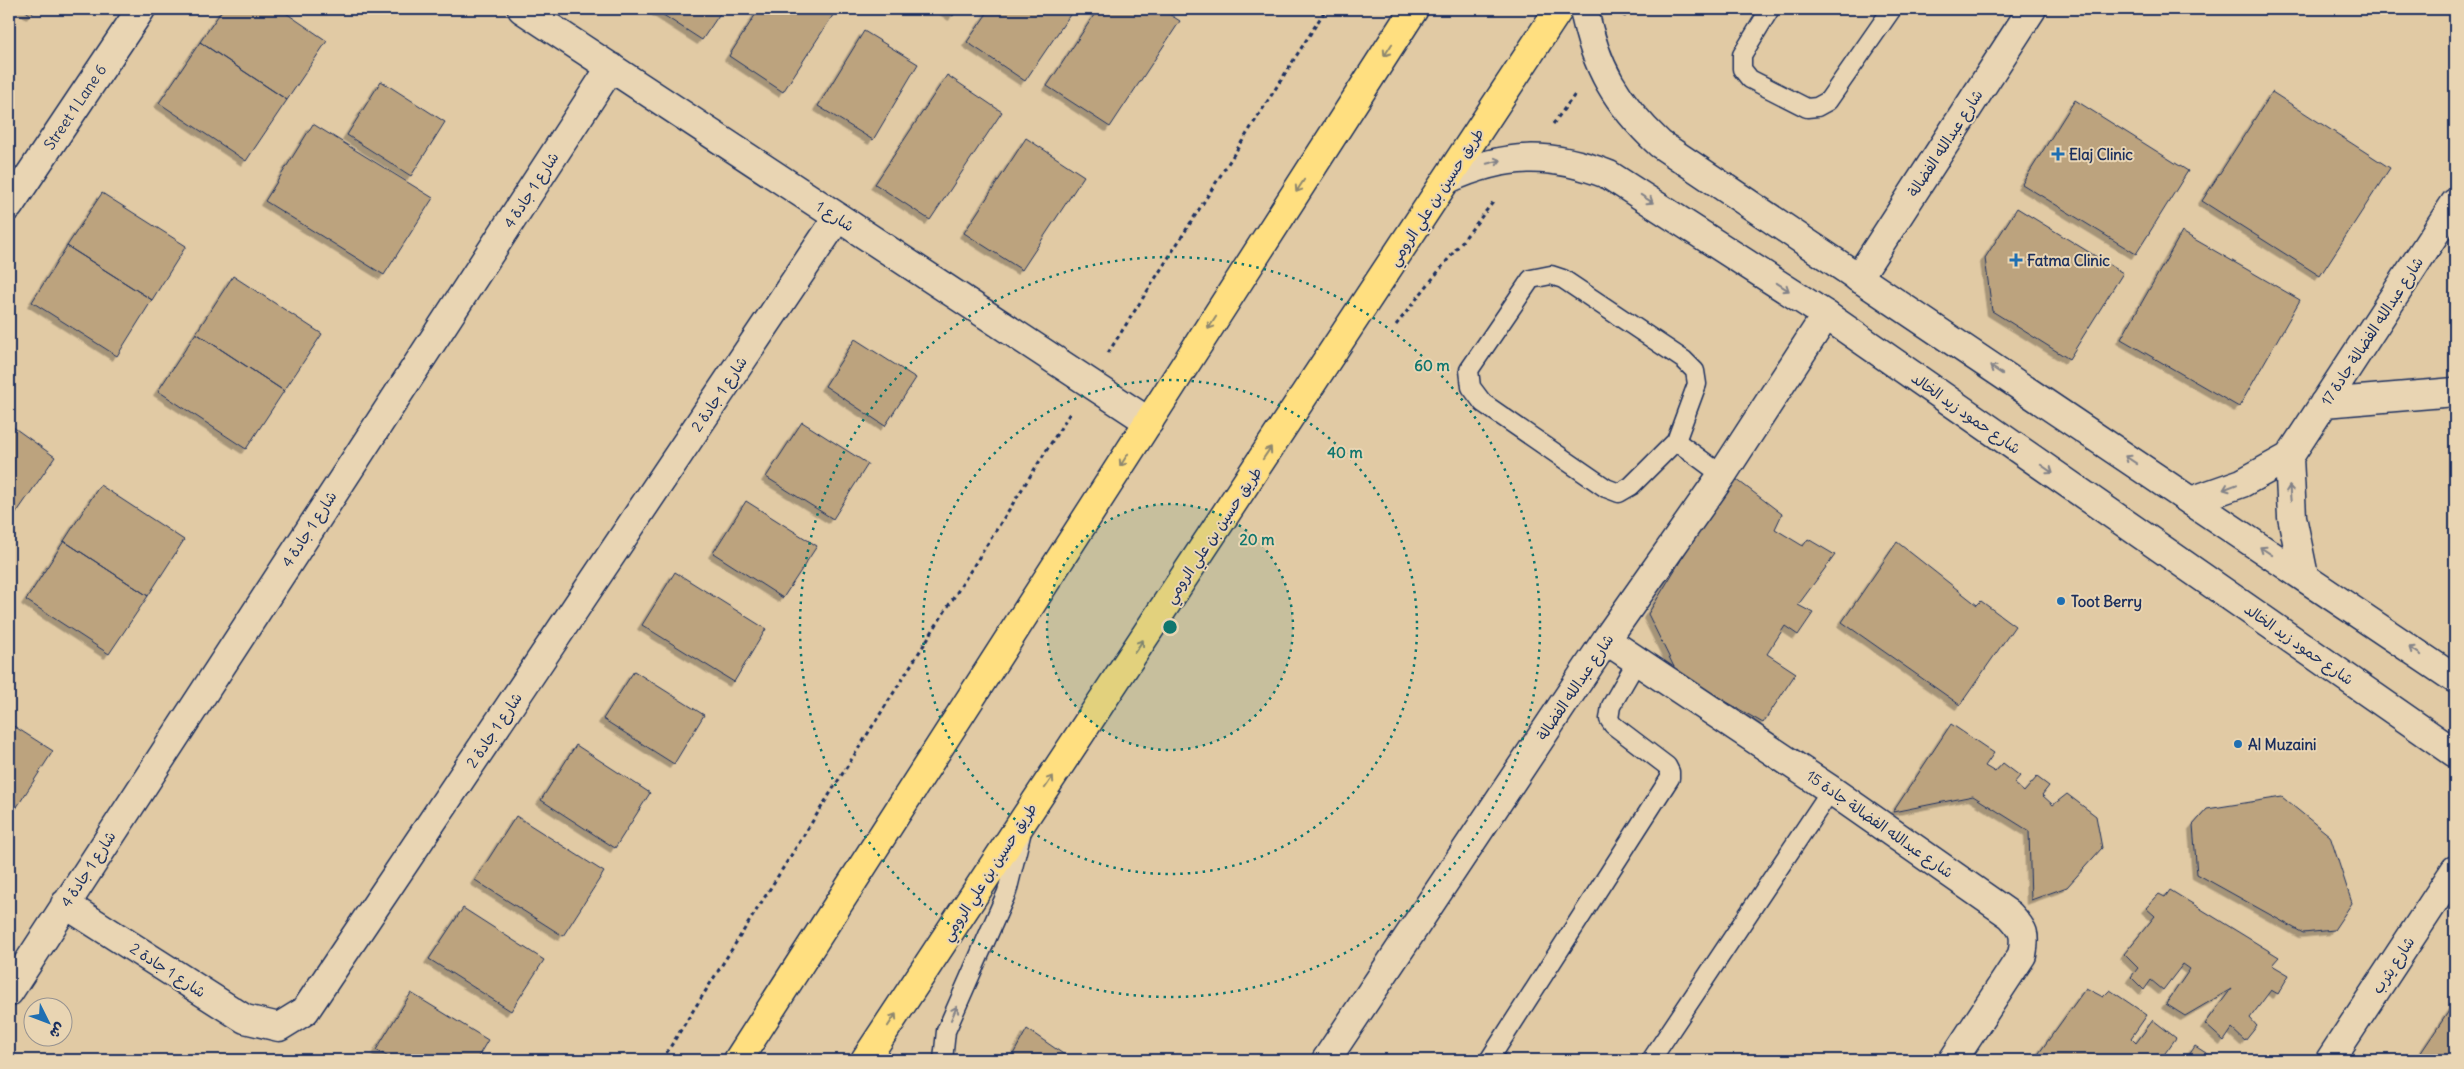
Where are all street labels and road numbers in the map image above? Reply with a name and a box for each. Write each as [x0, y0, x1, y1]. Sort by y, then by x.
street label: Street 1 Lane 6 [40, 61, 110, 153]
street label: شارع عبدالله الفضالة [1903, 86, 1988, 201]
street label: طريق حسين بن علي الرومي [1384, 124, 1491, 272]
street label: شارع 1 جادة 4 [499, 148, 563, 232]
street label: شارع 1 [812, 197, 858, 236]
street label: شارع عبدالله الفضالة جادة 17 [2317, 253, 2428, 410]
street label: شارع 1 جادة 2 [687, 353, 752, 436]
street label: شارع حمود زيد الخالد [1907, 368, 2024, 459]
street label: طريق حسين بن علي الرومي [1160, 463, 1269, 609]
street label: شارع 1 جادة 4 [277, 487, 341, 571]
street label: شارع حمود زيد الخالد [2240, 599, 2357, 690]
street label: شارع عبدالله الفضالة [1532, 630, 1618, 744]
street label: شارع 1 جادة 2 [462, 689, 527, 772]
street label: شارع عبدالله الفضالة جادة 15 [1802, 766, 1957, 883]
street label: طريق حسين بن علي الرومي [937, 799, 1044, 947]
street label: شارع 1 جادة 4 [56, 827, 120, 911]
street label: شارع يثرب [2368, 933, 2419, 998]
street label: شارع 1 جادة 2 [126, 938, 209, 1002]

